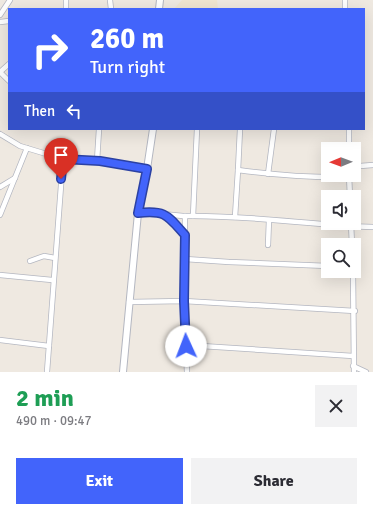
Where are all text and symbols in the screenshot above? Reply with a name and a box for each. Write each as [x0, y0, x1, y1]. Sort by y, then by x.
text: 260 m [90, 22, 164, 56]
icon: right [24, 24, 76, 76]
text: Turn right [90, 56, 165, 78]
icon: left [63, 100, 85, 122]
text: Then [24, 102, 55, 120]
pin [44, 138, 78, 179]
north arrow [321, 142, 361, 182]
map controls [321, 142, 361, 278]
icon: arrive [50, 144, 72, 166]
button: sound [321, 190, 361, 230]
button: search [321, 238, 361, 278]
position arrow [165, 325, 207, 367]
text: 2 min [16, 383, 74, 413]
button: close [315, 385, 357, 427]
text: 490 m · 09:47 [16, 413, 92, 429]
button: Exit [16, 458, 183, 504]
button: Share [191, 458, 357, 504]

